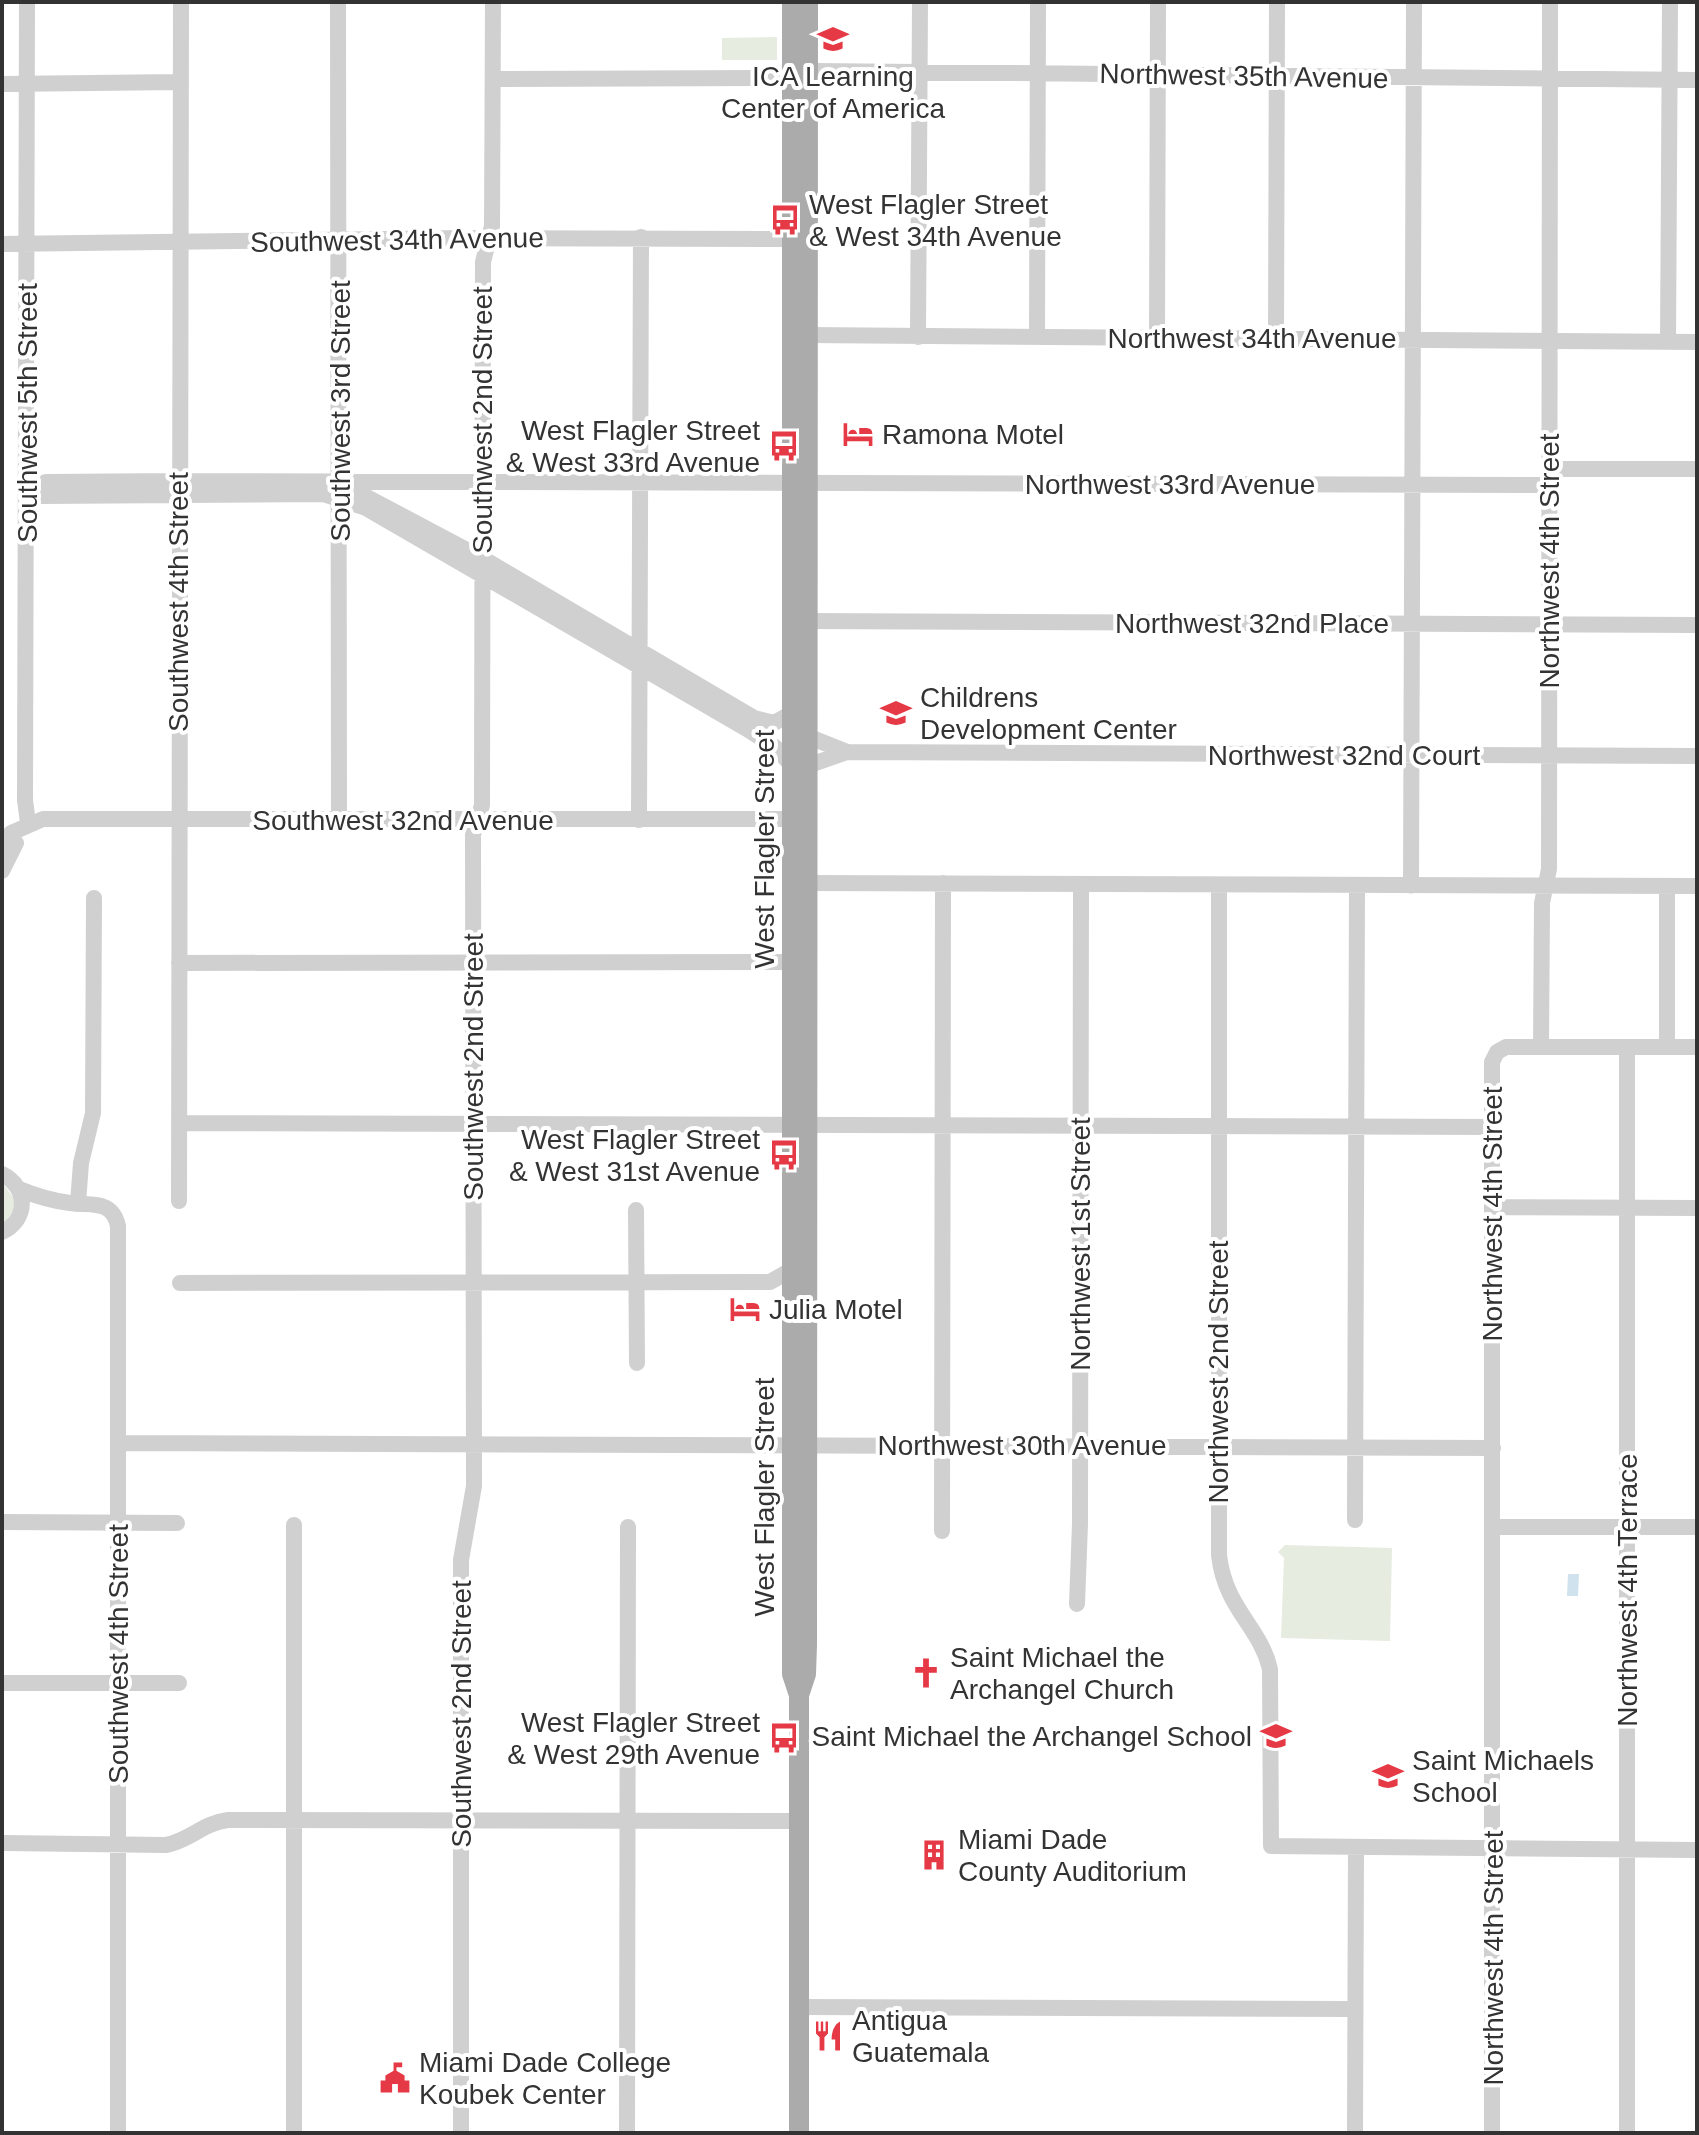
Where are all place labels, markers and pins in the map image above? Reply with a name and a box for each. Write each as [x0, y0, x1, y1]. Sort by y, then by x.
school or university icon: ICA Learning Center of America [816, 22, 850, 56]
place label: ICA Learning Center of America [721, 61, 945, 124]
place label: West Flagler Street & West 34th Avenue [809, 189, 1062, 252]
bus stop icon: West Flagler Street & West 34th Avenue [768, 203, 802, 237]
place label: West Flagler Street & West 33rd Avenue [506, 415, 760, 478]
hotel icon: Ramona Motel [841, 417, 875, 451]
place label: Ramona Motel [882, 419, 1064, 450]
bus stop icon: West Flagler Street & West 33rd Avenue [767, 429, 801, 463]
place label: Childrens Development Center [920, 682, 1177, 745]
school or university icon: Childrens Development Center [879, 696, 913, 730]
place label: West Flagler Street & West 31st Avenue [509, 1124, 760, 1187]
bus stop icon: West Flagler Street & West 31st Avenue [767, 1138, 801, 1172]
hotel icon: Julia Motel [728, 1292, 762, 1326]
place label: Julia Motel [769, 1294, 903, 1325]
place label: Saint Michael the Archangel Church [950, 1642, 1174, 1705]
church icon: Saint Michael the Archangel Church [909, 1656, 943, 1690]
place label: West Flagler Street & West 29th Avenue [507, 1707, 760, 1770]
school or university icon: Saint Michael the Archangel School [1259, 1719, 1293, 1753]
bus stop icon: West Flagler Street & West 29th Avenue [767, 1721, 801, 1755]
place label: Saint Michael the Archangel School [812, 1721, 1252, 1752]
place label: Saint Michaels School [1412, 1745, 1594, 1808]
school or university icon: Saint Michaels School [1371, 1759, 1405, 1793]
place label: Miami Dade County Auditorium [958, 1824, 1187, 1887]
building icon: Miami Dade County Auditorium [917, 1838, 951, 1872]
place label: Antigua Guatemala [852, 2005, 989, 2068]
restaurant icon: Antigua Guatemala [811, 2019, 845, 2053]
place label: Miami Dade College Koubek Center [419, 2047, 671, 2110]
public building icon: Miami Dade College Koubek Center [378, 2061, 412, 2095]

